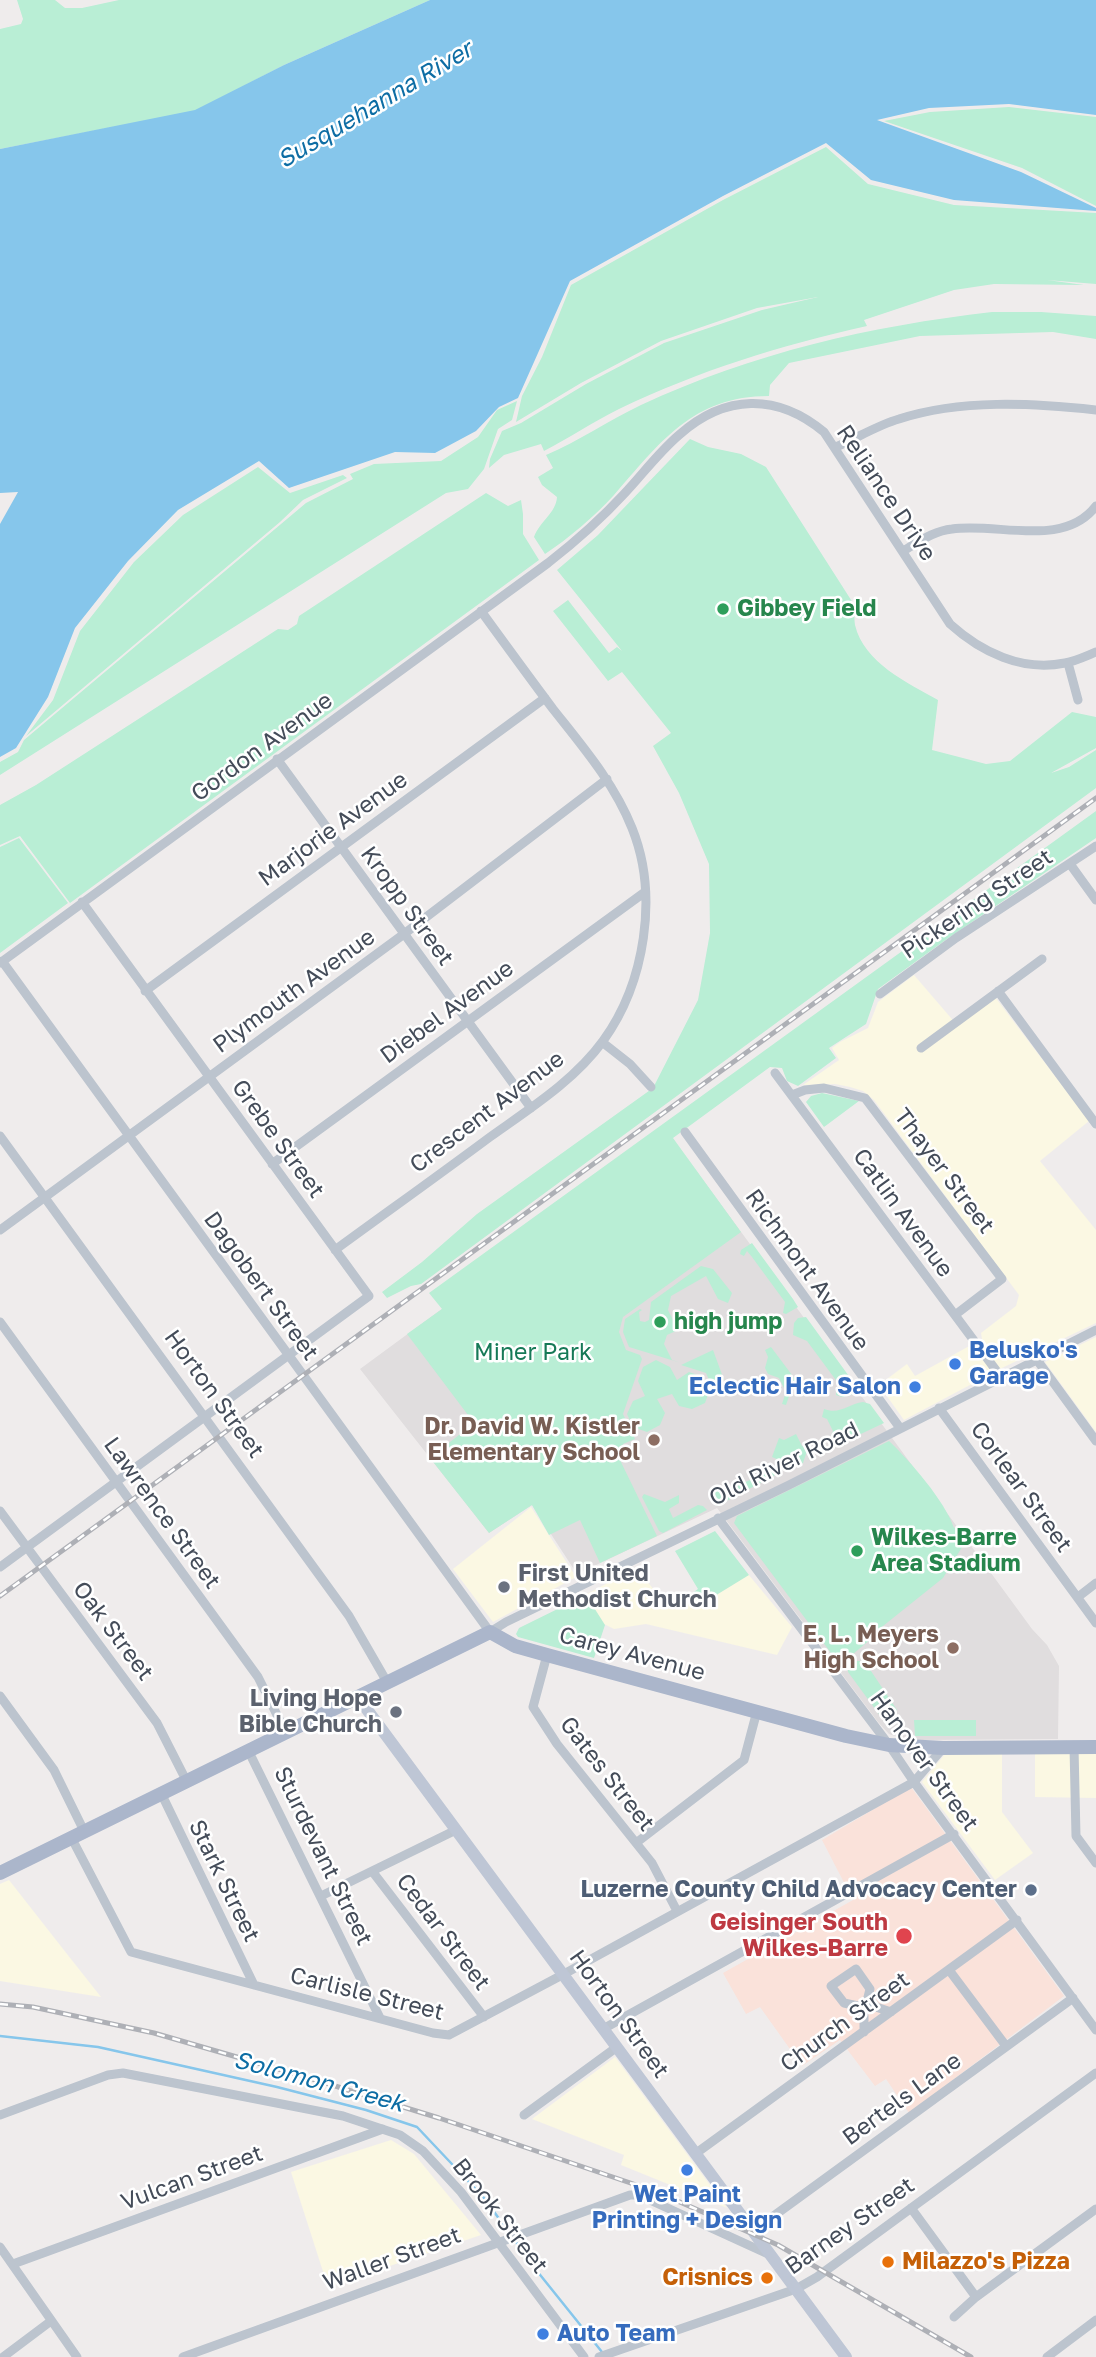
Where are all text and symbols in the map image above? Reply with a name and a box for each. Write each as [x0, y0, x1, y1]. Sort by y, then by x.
water label: Susquehanna River [272, 35, 478, 175]
street label: Reliance Drive [830, 420, 942, 566]
place label: Gibbey Field [737, 595, 876, 623]
marker: Gibbey Field [715, 601, 731, 617]
street label: Gordon Avenue [186, 687, 338, 807]
street label: Marjorie Avenue [253, 766, 413, 892]
street label: Kropp Street [355, 841, 459, 971]
street label: Pickering Street [896, 843, 1058, 965]
street label: Plymouth Avenue [208, 923, 380, 1059]
street label: Diebel Avenue [375, 955, 519, 1069]
street label: Crescent Avenue [404, 1045, 570, 1179]
street label: Grebe Street [226, 1074, 330, 1204]
street label: Thayer Street [888, 1103, 1000, 1239]
street label: Catlin Avenue [847, 1143, 959, 1283]
street label: Richmont Avenue [739, 1184, 875, 1356]
street label: Dagobert Street [198, 1206, 324, 1366]
place label: high jump [674, 1308, 782, 1336]
marker: high jump [652, 1314, 668, 1330]
street label: Horton Street [158, 1325, 270, 1463]
place label: Belusko's Garage [969, 1337, 1078, 1391]
park label: Miner Park [474, 1339, 592, 1367]
marker: Belusko's Garage [947, 1356, 963, 1372]
place label: Eclectic Hair Salon [689, 1373, 901, 1401]
marker: Eclectic Hair Salon [907, 1379, 923, 1395]
place label: Dr. David W. Kistler Elementary School [424, 1413, 640, 1467]
street label: Old River Road [705, 1416, 863, 1512]
street label: Corlear Street [964, 1416, 1078, 1558]
street label: Lawrence Street [98, 1432, 226, 1594]
marker: Dr. David W. Kistler Elementary School [646, 1432, 662, 1448]
place label: Wilkes-Barre Area Stadium [871, 1524, 1021, 1578]
marker: Wilkes-Barre Area Stadium [849, 1543, 865, 1559]
place label: First United Methodist Church [518, 1560, 717, 1614]
street label: Oak Street [67, 1576, 159, 1686]
marker: First United Methodist Church [496, 1579, 512, 1595]
street label: Carey Avenue [556, 1621, 708, 1687]
place label: E. L. Meyers High School [803, 1621, 939, 1675]
marker: E. L. Meyers High School [945, 1640, 961, 1656]
place label: Living Hope Bible Church [239, 1685, 382, 1739]
street label: Hanover Street [864, 1686, 984, 1836]
marker: Living Hope Bible Church [388, 1704, 404, 1720]
street label: Gates Street [554, 1711, 660, 1837]
street label: Sturdevant Street [268, 1762, 378, 1950]
street label: Stark Street [183, 1816, 265, 1946]
street label: Cedar Street [390, 1868, 496, 1996]
place label: Luzerne County Child Advocacy Center [580, 1876, 1017, 1904]
marker: Luzerne County Child Advocacy Center [1023, 1882, 1039, 1898]
place label: Geisinger South Wilkes-Barre [710, 1909, 888, 1963]
marker: Geisinger South Wilkes-Barre [894, 1926, 914, 1946]
street label: Horton Street [563, 1945, 675, 2083]
street label: Carlisle Street [287, 1962, 447, 2026]
street label: Church Street [775, 1966, 915, 2078]
water label: Solomon Creek [231, 2045, 407, 2119]
street label: Bertels Lane [837, 2047, 967, 2151]
street label: Vulcan Street [117, 2140, 267, 2216]
street label: Brook Street [446, 2153, 554, 2279]
marker: Wet Paint Printing + Design [679, 2162, 695, 2178]
street label: Barney Street [780, 2171, 920, 2281]
place label: Wet Paint Printing + Design [592, 2181, 782, 2235]
street label: Waller Street [319, 2221, 465, 2297]
place label: Milazzo's Pizza [902, 2248, 1070, 2276]
marker: Milazzo's Pizza [880, 2254, 896, 2270]
place label: Crisnics [662, 2264, 753, 2292]
marker: Crisnics [759, 2270, 775, 2286]
place label: Auto Team [557, 2320, 676, 2348]
marker: Auto Team [535, 2326, 551, 2342]

